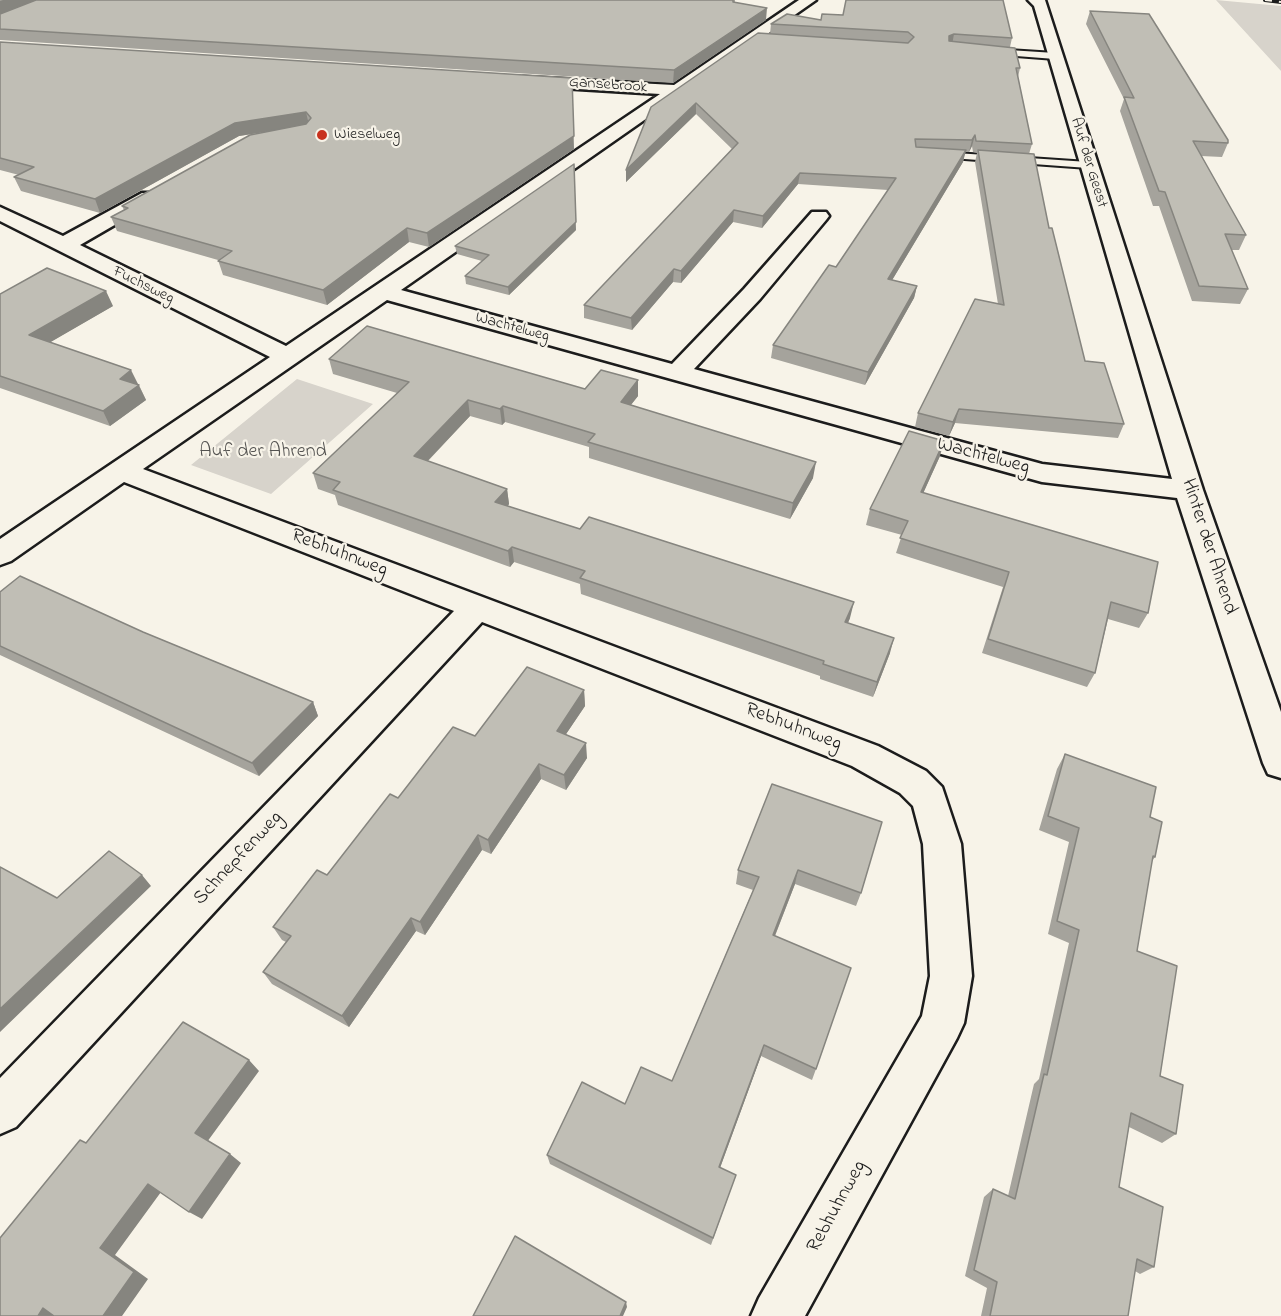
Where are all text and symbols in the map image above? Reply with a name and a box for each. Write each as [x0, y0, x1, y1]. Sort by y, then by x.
street label: Gansebrook [568, 74, 648, 98]
street label: Auf der Geest [1065, 116, 1111, 210]
place label: Wieselweg [334, 125, 400, 145]
marker: Wieselweg [315, 128, 329, 142]
street label: Fuchsweg [109, 263, 177, 309]
street label: Wachtelweg [473, 309, 551, 347]
street label: Wachtelweg [934, 433, 1032, 481]
park label: Auf der Ahrend [199, 441, 327, 465]
street label: Hinter der Ahrend [1175, 476, 1241, 618]
street label: Rebhuhnweg [287, 525, 391, 583]
street label: Rebhuhnweg [741, 699, 845, 757]
street label: Schnepfenweg [189, 807, 289, 911]
street label: Rebhuhnweg [803, 1157, 873, 1257]

